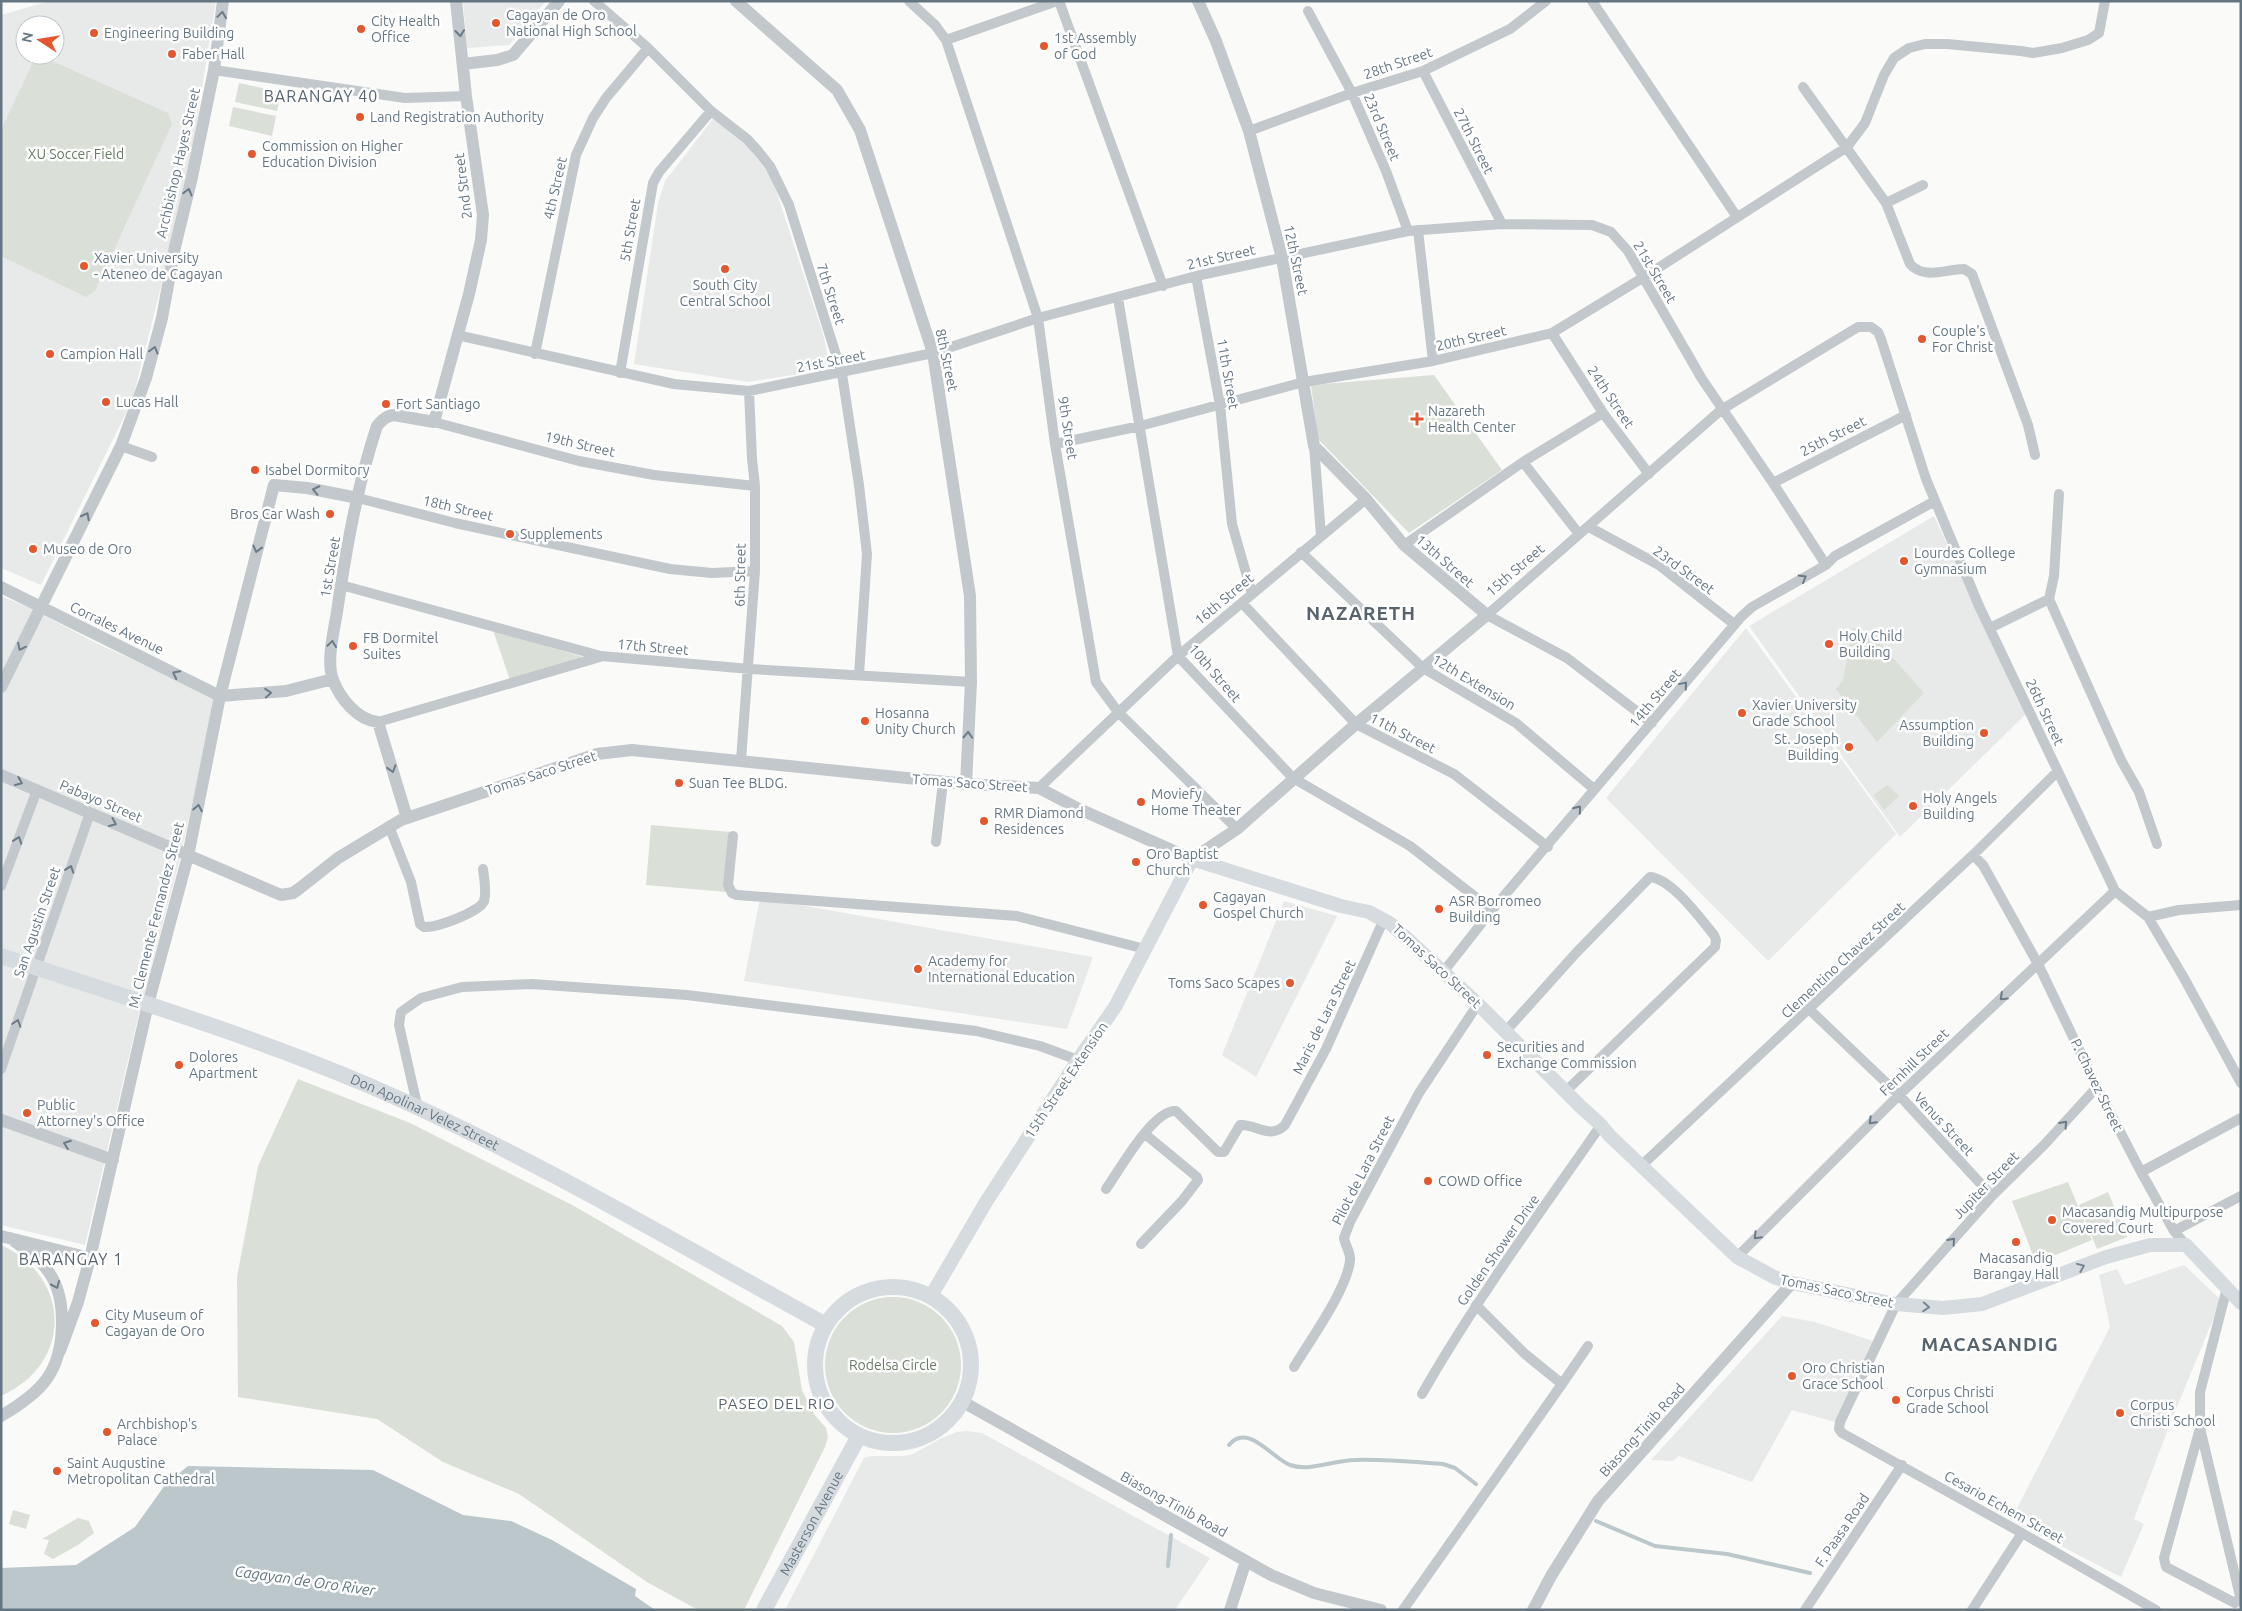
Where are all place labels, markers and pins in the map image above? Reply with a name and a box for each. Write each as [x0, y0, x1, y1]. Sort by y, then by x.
place label: Cagayan de Oro National High School [506, 7, 637, 39]
place label: City Health Office [371, 13, 440, 45]
marker: Cagayan de Oro National High School [490, 17, 502, 29]
marker: City Health Office [355, 23, 367, 35]
place label: Engineering Building [104, 25, 234, 41]
marker: Engineering Building [88, 27, 100, 39]
place label: 1st Assembly of God [1054, 30, 1137, 62]
marker: 1st Assembly of God [1038, 40, 1050, 52]
place label: Faber Hall [182, 46, 245, 62]
marker: Faber Hall [166, 48, 178, 60]
place label: Land Registration Authority [370, 109, 544, 125]
marker: Land Registration Authority [354, 111, 366, 123]
place label: Commission on Higher Education Division [262, 138, 404, 170]
marker: Commission on Higher Education Division [246, 148, 258, 160]
place label: Xavier University - Ateneo de Cagayan [94, 250, 223, 282]
marker: Xavier University - Ateneo de Cagayan [78, 260, 90, 272]
marker: South City Central School [719, 263, 731, 275]
place label: South City Central School [679, 277, 771, 309]
place label: Couple's For Christ [1932, 323, 1993, 355]
marker: Couple's For Christ [1916, 333, 1928, 345]
place label: Campion Hall [60, 346, 143, 362]
marker: Campion Hall [44, 348, 56, 360]
place label: Lucas Hall [116, 394, 179, 410]
marker: Lucas Hall [100, 396, 112, 408]
place label: Fort Santiago [396, 396, 480, 412]
marker: Fort Santiago [380, 398, 392, 410]
place label: Nazareth Health Center [1428, 403, 1517, 435]
marker: Nazareth Health Center [1410, 412, 1424, 426]
place label: Isabel Dormitory [265, 462, 370, 478]
marker: Isabel Dormitory [249, 464, 261, 476]
place label: Bros Car Wash [230, 506, 320, 522]
marker: Bros Car Wash [324, 508, 336, 520]
place label: Supplements [520, 526, 603, 542]
marker: Supplements [504, 528, 516, 540]
place label: Museo de Oro [43, 541, 132, 557]
marker: Museo de Oro [27, 543, 39, 555]
place label: Lourdes College Gymnasium [1914, 545, 2015, 577]
marker: Lourdes College Gymnasium [1898, 555, 1910, 567]
place label: Holy Child Building [1839, 628, 1902, 660]
place label: FB Dormitel Suites [363, 630, 439, 662]
marker: Holy Child Building [1823, 638, 1835, 650]
marker: FB Dormitel Suites [347, 640, 359, 652]
place label: Xavier University Grade School [1752, 697, 1857, 729]
place label: Hosanna Unity Church [875, 705, 956, 737]
marker: Xavier University Grade School [1736, 707, 1748, 719]
marker: Hosanna Unity Church [859, 715, 871, 727]
place label: Assumption Building [1899, 717, 1974, 749]
marker: Assumption Building [1978, 727, 1990, 739]
place label: St. Joseph Building [1774, 731, 1839, 763]
marker: St. Joseph Building [1843, 741, 1855, 753]
place label: Suan Tee BLDG. [689, 775, 787, 791]
marker: Suan Tee BLDG. [673, 777, 685, 789]
place label: Moviefy Home Theater [1151, 786, 1242, 818]
place label: Holy Angels Building [1923, 790, 1997, 822]
marker: Moviefy Home Theater [1135, 796, 1147, 808]
marker: Holy Angels Building [1907, 800, 1919, 812]
place label: RMR Diamond Residences [994, 805, 1084, 837]
marker: RMR Diamond Residences [978, 815, 990, 827]
place label: Oro Baptist Church [1146, 846, 1219, 878]
marker: Oro Baptist Church [1130, 856, 1142, 868]
place label: Cagayan Gospel Church [1213, 889, 1304, 921]
place label: ASR Borromeo Building [1449, 893, 1541, 925]
marker: Cagayan Gospel Church [1197, 899, 1209, 911]
marker: ASR Borromeo Building [1433, 903, 1445, 915]
place label: Academy for International Education [928, 953, 1075, 985]
marker: Academy for International Education [912, 963, 924, 975]
place label: Toms Saco Scapes [1168, 975, 1280, 991]
marker: Toms Saco Scapes [1284, 977, 1296, 989]
place label: Securities and Exchange Commission [1497, 1039, 1637, 1071]
place label: Dolores Apartment [189, 1049, 258, 1081]
marker: Securities and Exchange Commission [1481, 1049, 1493, 1061]
marker: Dolores Apartment [173, 1059, 185, 1071]
place label: Public Attorney's Office [37, 1097, 145, 1129]
marker: Public Attorney's Office [21, 1107, 33, 1119]
place label: COWD Office [1438, 1173, 1522, 1189]
marker: COWD Office [1422, 1175, 1434, 1187]
place label: Macasandig Multipurpose Covered Court [2062, 1204, 2224, 1236]
marker: Macasandig Multipurpose Covered Court [2046, 1214, 2058, 1226]
marker: Macasandig Barangay Hall [2010, 1236, 2022, 1248]
place label: Macasandig Barangay Hall [1973, 1250, 2059, 1282]
place label: City Museum of Cagayan de Oro [105, 1307, 205, 1339]
marker: City Museum of Cagayan de Oro [89, 1317, 101, 1329]
place label: Oro Christian Grace School [1802, 1360, 1885, 1392]
marker: Oro Christian Grace School [1786, 1370, 1798, 1382]
place label: Corpus Christi Grade School [1906, 1384, 1994, 1416]
marker: Corpus Christi Grade School [1890, 1394, 1902, 1406]
place label: Corpus Christi School [2130, 1397, 2216, 1429]
marker: Corpus Christi School [2114, 1407, 2126, 1419]
place label: Archbishop's Palace [117, 1416, 197, 1448]
marker: Archbishop's Palace [101, 1426, 113, 1438]
place label: Saint Augustine Metropolitan Cathedral [67, 1455, 215, 1487]
marker: Saint Augustine Metropolitan Cathedral [51, 1465, 63, 1477]

